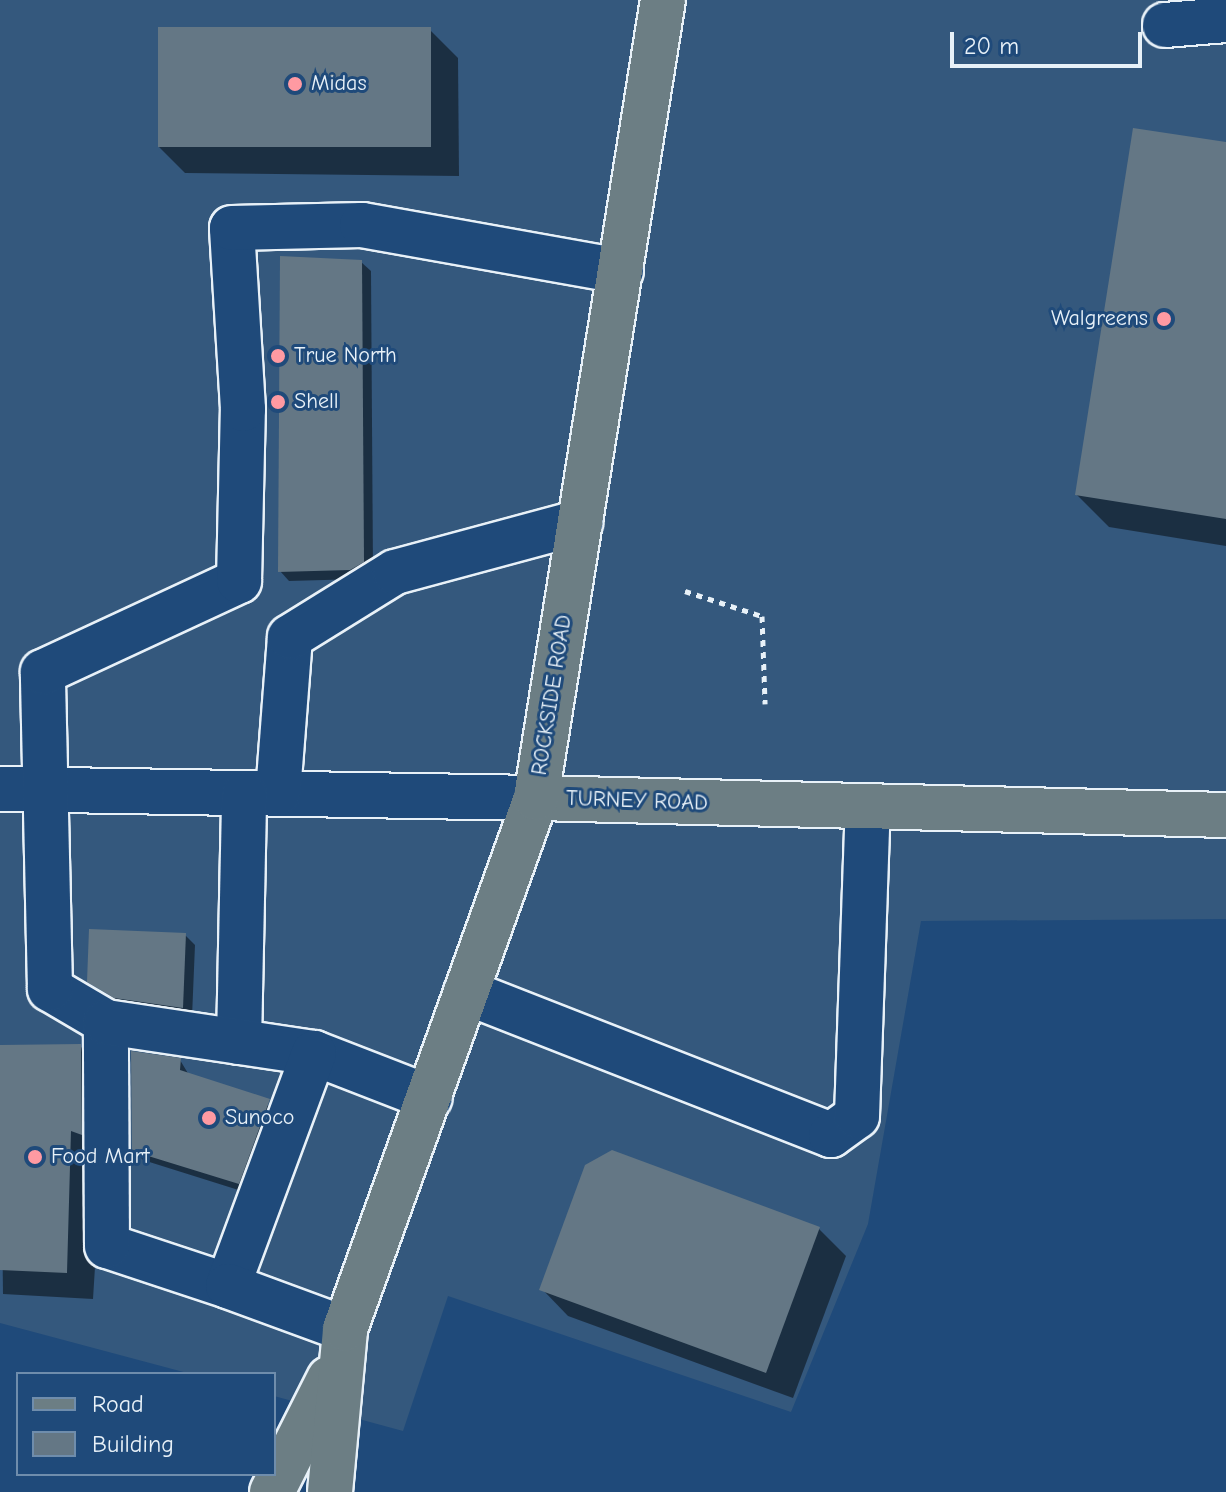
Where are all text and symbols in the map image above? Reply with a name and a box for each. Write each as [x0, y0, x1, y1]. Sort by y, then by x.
scale bar [954, 16, 1146, 66]
text: 20 m [964, 32, 1019, 60]
place label: Midas [311, 71, 367, 97]
marker: Midas [286, 75, 304, 93]
place label: Walgreens [1051, 306, 1148, 332]
marker: Walgreens [1155, 310, 1173, 328]
place label: True North [294, 343, 397, 369]
marker: True North [269, 347, 287, 365]
place label: Shell [294, 389, 339, 415]
marker: Shell [269, 393, 287, 411]
street label: ROCKSIDE ROAD [526, 613, 578, 777]
street label: TURNEY ROAD [566, 785, 708, 817]
place label: Sunoco [225, 1105, 294, 1131]
marker: Sunoco [200, 1109, 218, 1127]
place label: Food Mart [51, 1144, 150, 1170]
marker: Food Mart [26, 1148, 44, 1166]
legend [16, 1372, 276, 1476]
text: Road [92, 1390, 144, 1418]
text: Building [92, 1430, 174, 1458]

